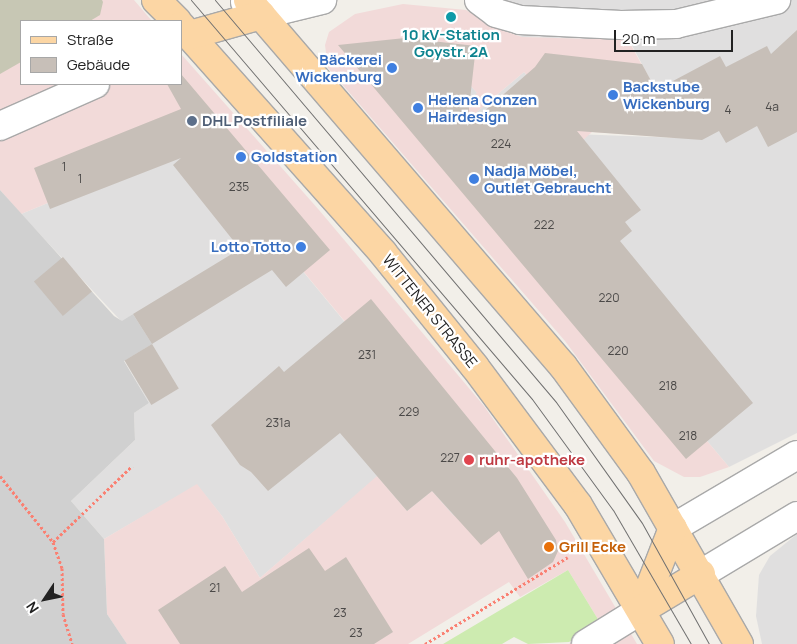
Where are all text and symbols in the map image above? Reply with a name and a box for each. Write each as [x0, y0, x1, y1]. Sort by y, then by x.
marker: 10 kV-Station Goystr. 2A [445, 11, 457, 23]
legend [20, 20, 182, 85]
scale bar [617, 20, 736, 52]
place label: 10 kV-Station Goystr. 2A [402, 25, 500, 60]
text: 20 m [622, 28, 655, 49]
text: Straße [67, 29, 113, 50]
place label: Bäckerei Wickenburg [295, 50, 382, 85]
text: Gebäude [67, 54, 130, 75]
marker: Bäckerei Wickenburg [386, 62, 398, 74]
place label: Backstube Wickenburg [623, 77, 710, 112]
marker: Backstube Wickenburg [607, 89, 619, 101]
place label: Helena Conzen Hairdesign [428, 90, 537, 125]
house number: 4a [765, 100, 779, 114]
marker: Helena Conzen Hairdesign [412, 102, 424, 114]
house number: 4 [724, 103, 732, 117]
place label: DHL Postfiliale [202, 112, 308, 130]
marker: DHL Postfiliale [186, 115, 198, 127]
house number: 224 [491, 137, 511, 151]
place label: Goldstation [251, 148, 337, 166]
marker: Goldstation [235, 151, 247, 163]
house number: 1 [62, 160, 66, 174]
place label: Nadja Möbel, Outlet Gebraucht [484, 161, 611, 196]
house number: 1 [78, 172, 82, 186]
marker: Nadja Möbel, Outlet Gebraucht [468, 173, 480, 185]
house number: 235 [229, 180, 249, 194]
house number: 222 [534, 218, 554, 232]
place label: Lotto Totto [211, 238, 291, 256]
marker: Lotto Totto [295, 241, 307, 253]
street label: WITTENER STRASSE [379, 251, 481, 371]
house number: 220 [599, 291, 619, 305]
house number: 220 [608, 344, 628, 358]
house number: 231 [358, 348, 376, 362]
house number: 218 [659, 379, 677, 393]
house number: 229 [398, 405, 420, 419]
house number: 231a [266, 416, 290, 430]
house number: 218 [679, 429, 697, 443]
house number: 227 [440, 451, 460, 465]
place label: ruhr-apotheke [479, 451, 585, 469]
marker: ruhr-apotheke [463, 454, 475, 466]
place label: Grill Ecke [559, 538, 626, 556]
marker: Grill Ecke [543, 541, 555, 553]
north arrow [20, 574, 70, 624]
house number: 21 [209, 581, 221, 595]
text: N [21, 598, 43, 617]
house number: 23 [333, 606, 347, 620]
house number: 23 [349, 626, 363, 640]

